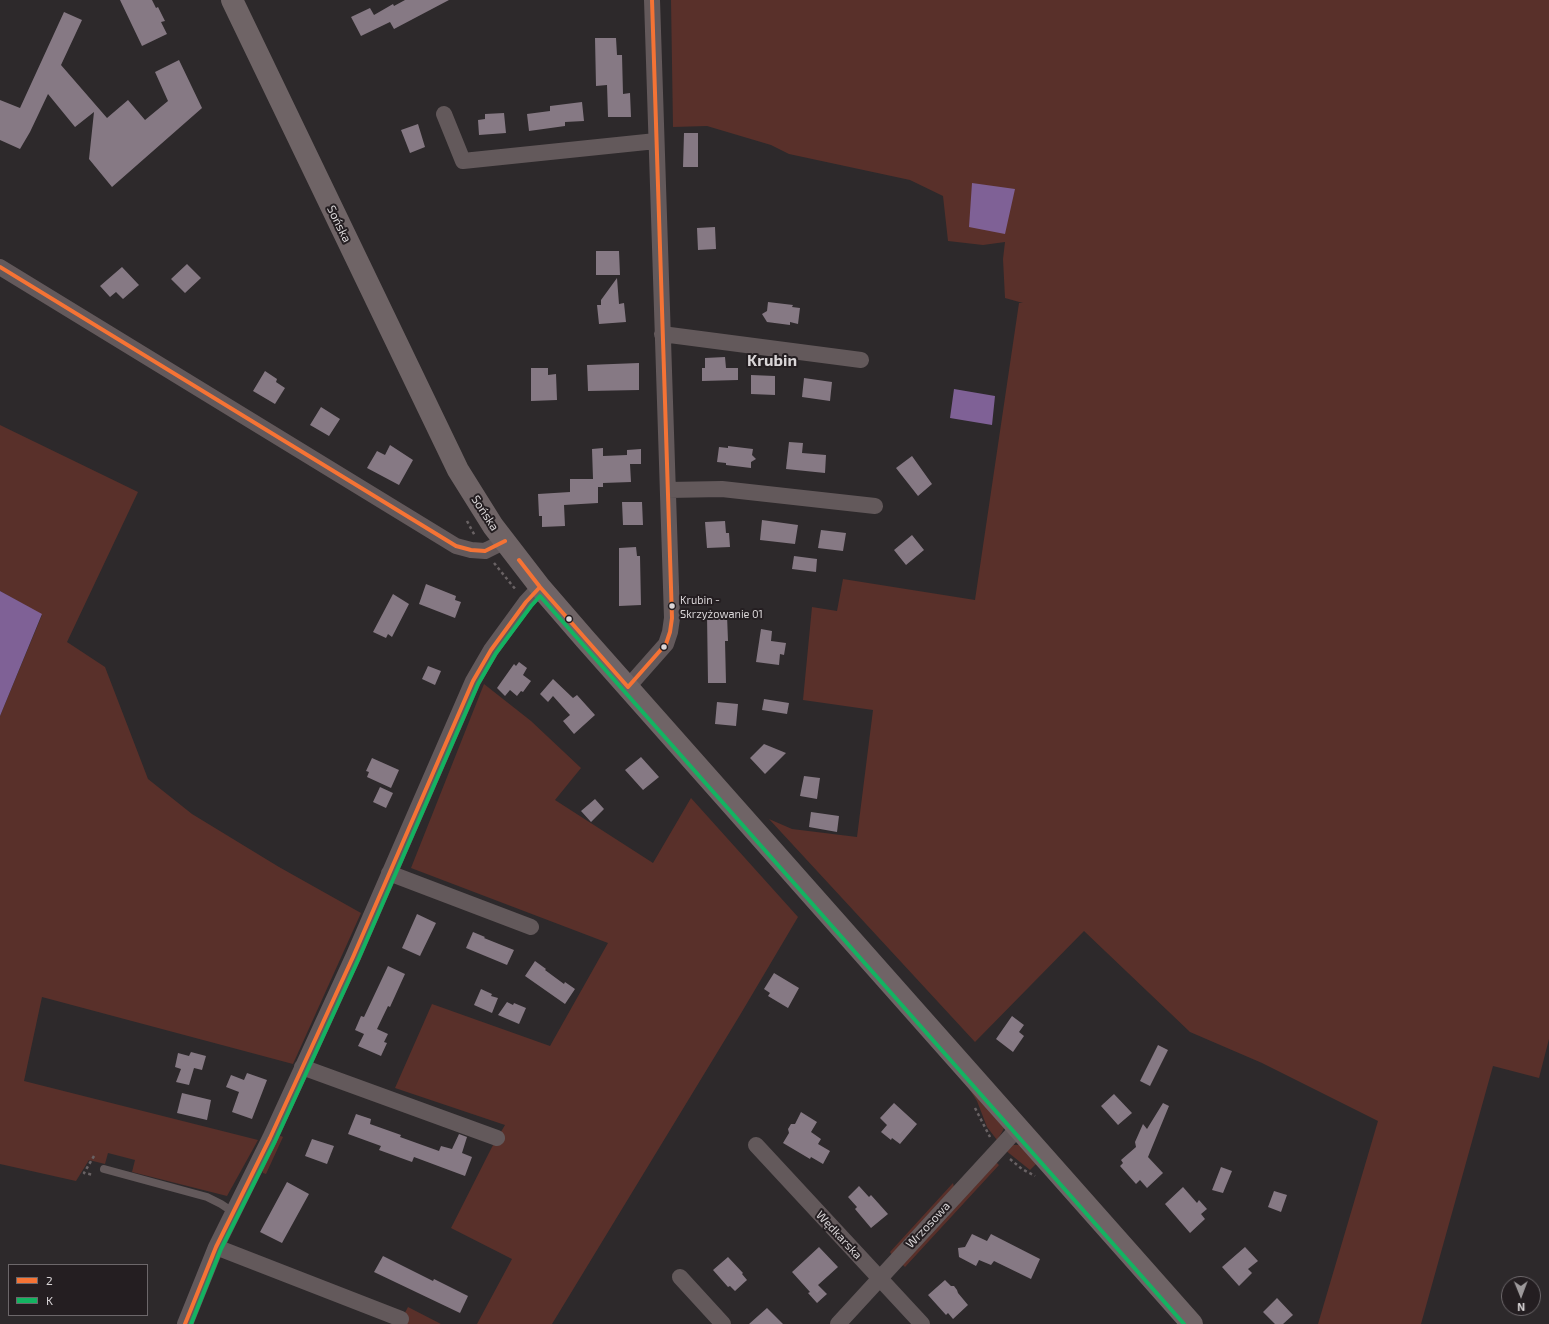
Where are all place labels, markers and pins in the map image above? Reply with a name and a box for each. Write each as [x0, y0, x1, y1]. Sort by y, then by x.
place label: Krubin - Skrzyżowanie 01 [680, 593, 763, 619]
marker: Krubin - Skrzyżowanie 01 [667, 601, 677, 611]
unlabelled marker [564, 614, 574, 624]
unlabelled marker [659, 642, 669, 652]

